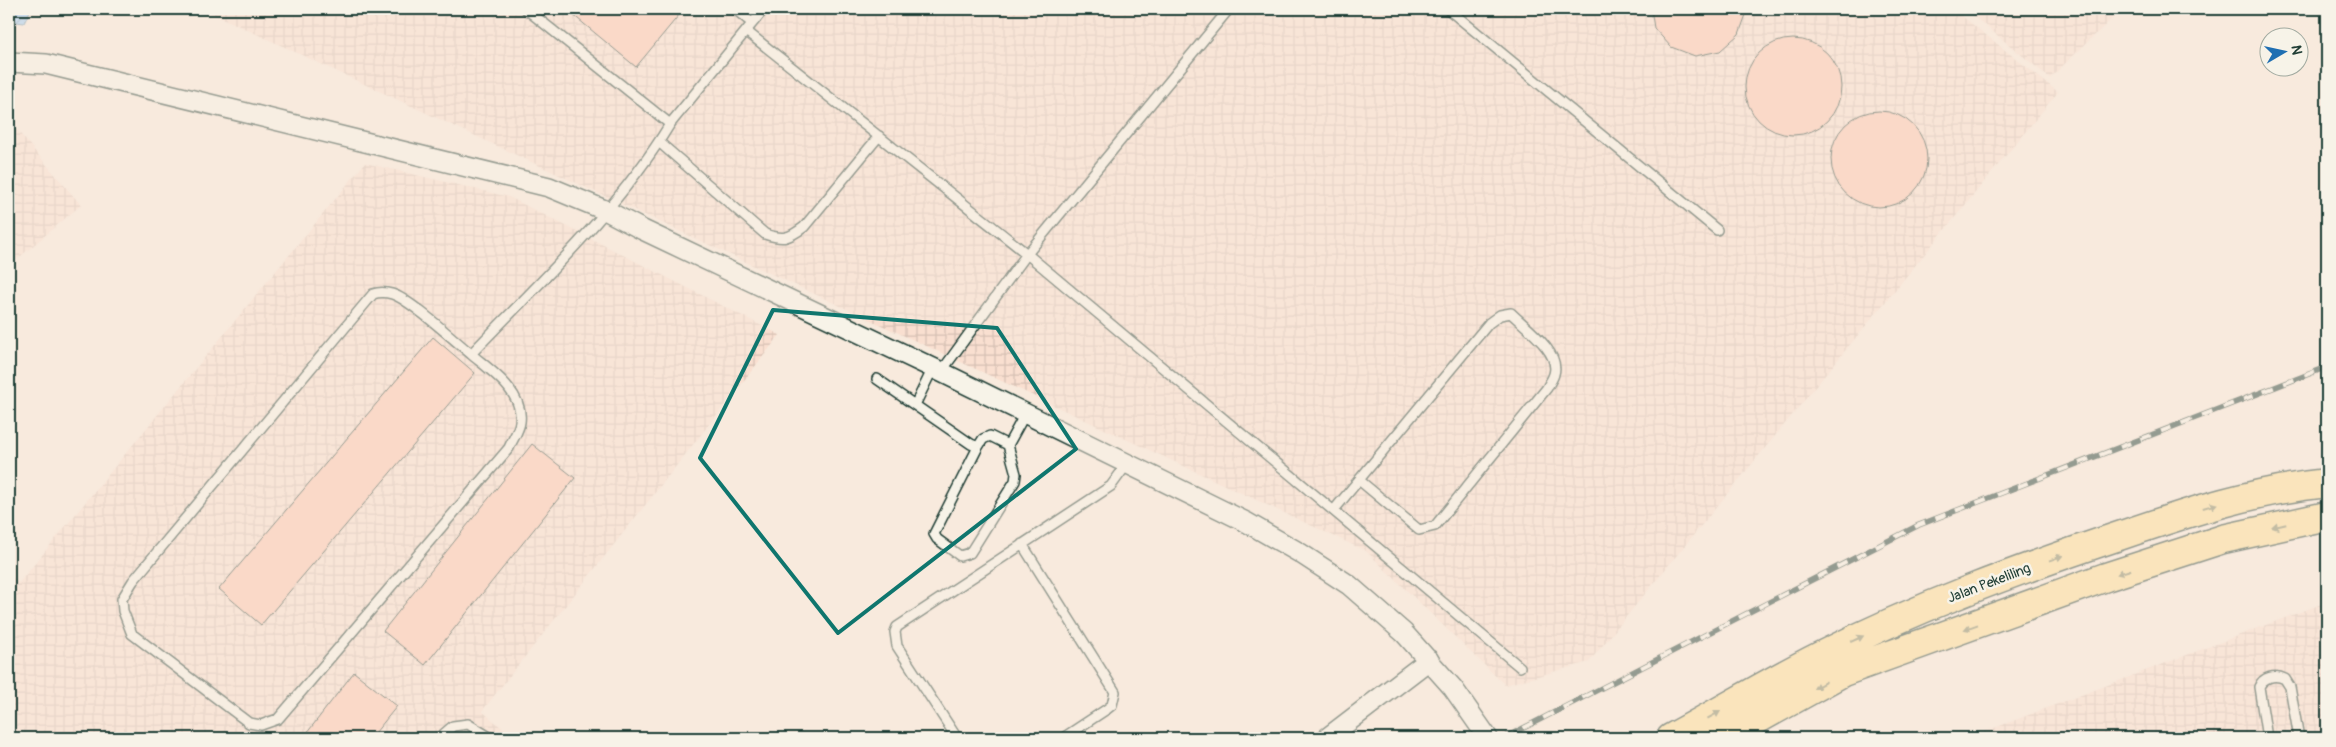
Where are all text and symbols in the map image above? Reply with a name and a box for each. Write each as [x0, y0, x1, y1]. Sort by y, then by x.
north arrow [2258, 28, 2308, 78]
text: N [2287, 44, 2305, 56]
one-way arrow [2203, 501, 2218, 509]
one-way arrow [2272, 522, 2287, 530]
one-way arrow [2049, 554, 2064, 562]
street label: Jalan Pekeliling [1945, 559, 2033, 607]
one-way arrow [2116, 568, 2131, 576]
one-way arrow [1963, 623, 1978, 631]
one-way arrow [1850, 634, 1864, 642]
one-way arrow [1813, 681, 1826, 690]
one-way arrow [1707, 710, 1720, 719]

